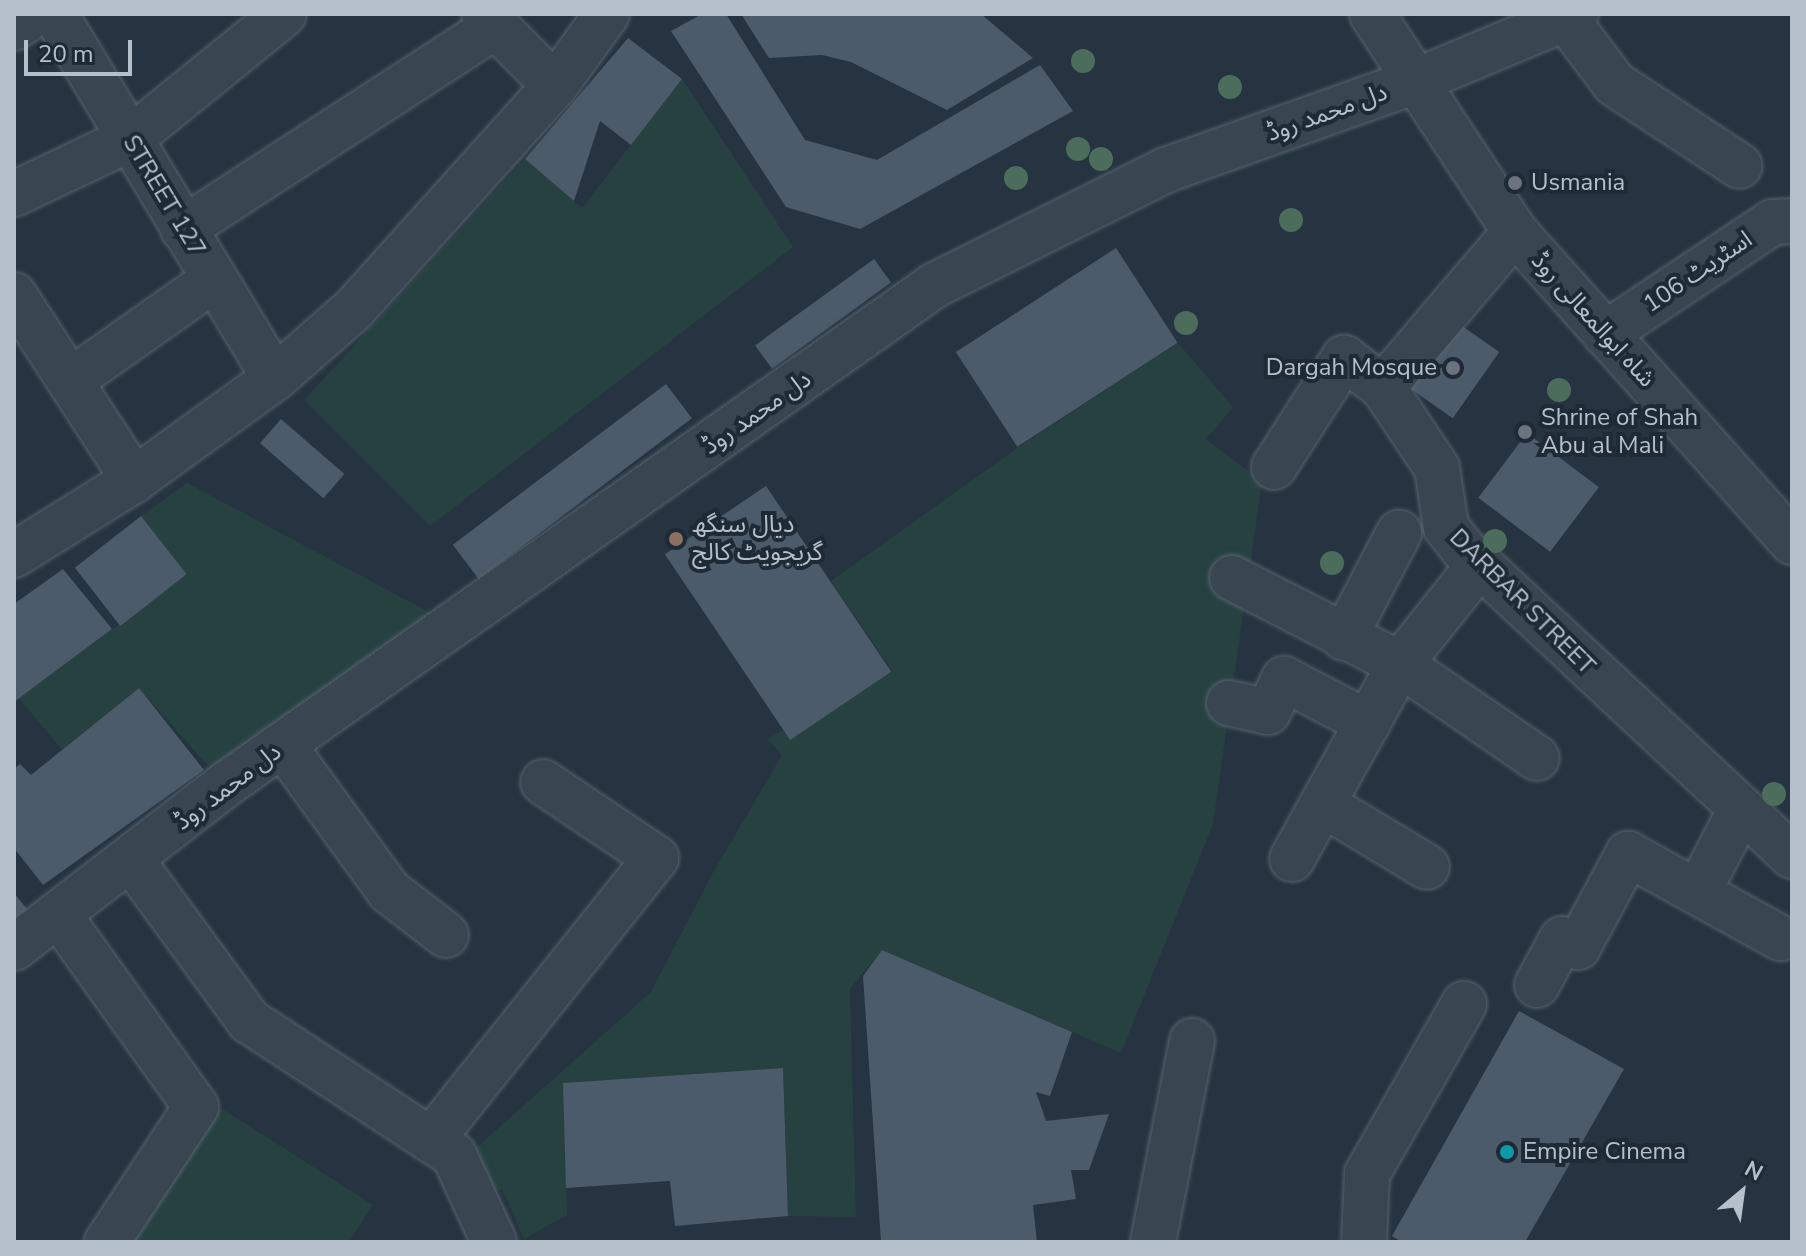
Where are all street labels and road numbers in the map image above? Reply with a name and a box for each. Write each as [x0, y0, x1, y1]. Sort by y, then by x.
street label: دل محمد روڈ [1263, 78, 1391, 148]
street label: STREET 127 [117, 130, 211, 262]
street label: اسٹریٹ 106 [1638, 225, 1758, 319]
street label: شاہ ابوالمعالی روڈ [1525, 247, 1661, 393]
street label: دل محمد روڈ [697, 365, 817, 461]
street label: DARBAR STREET [1443, 523, 1601, 681]
street label: دل محمد روڈ [169, 738, 287, 836]

